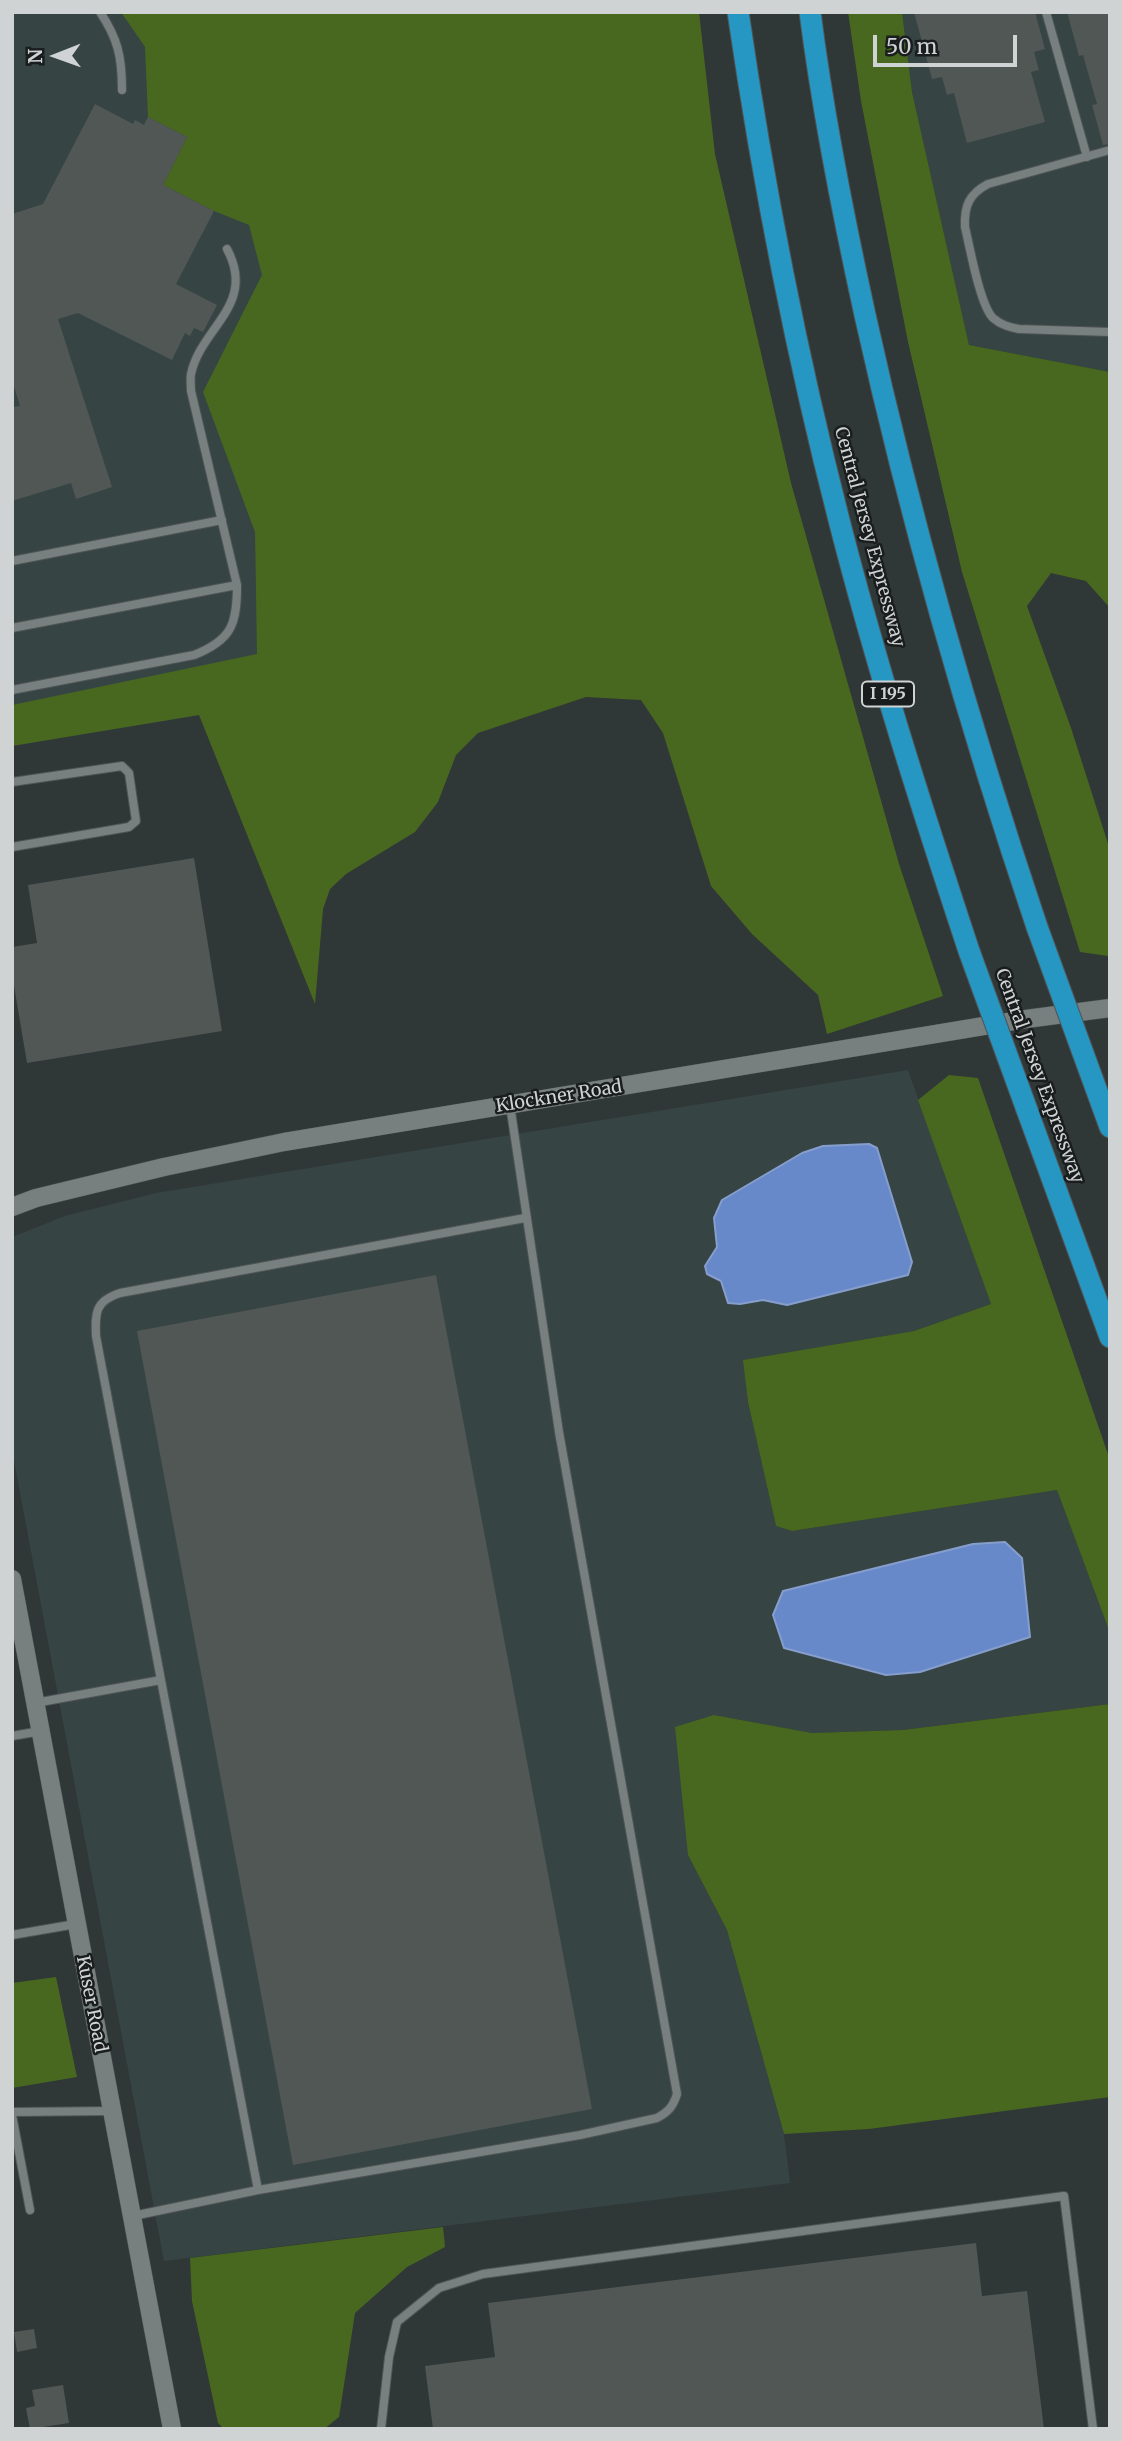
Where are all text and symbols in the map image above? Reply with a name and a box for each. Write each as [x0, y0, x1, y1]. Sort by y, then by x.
north arrow [21, 21, 91, 91]
scale bar [877, 21, 1020, 65]
text: 50 m [886, 33, 937, 60]
text: N [23, 49, 47, 64]
street label: Central Jersey Expressway [829, 425, 909, 649]
road number: I 195 [862, 681, 914, 706]
street label: Central Jersey Expressway [990, 966, 1088, 1186]
street label: Klockner Road [494, 1076, 624, 1118]
street label: Kuser Road [71, 1954, 111, 2054]

